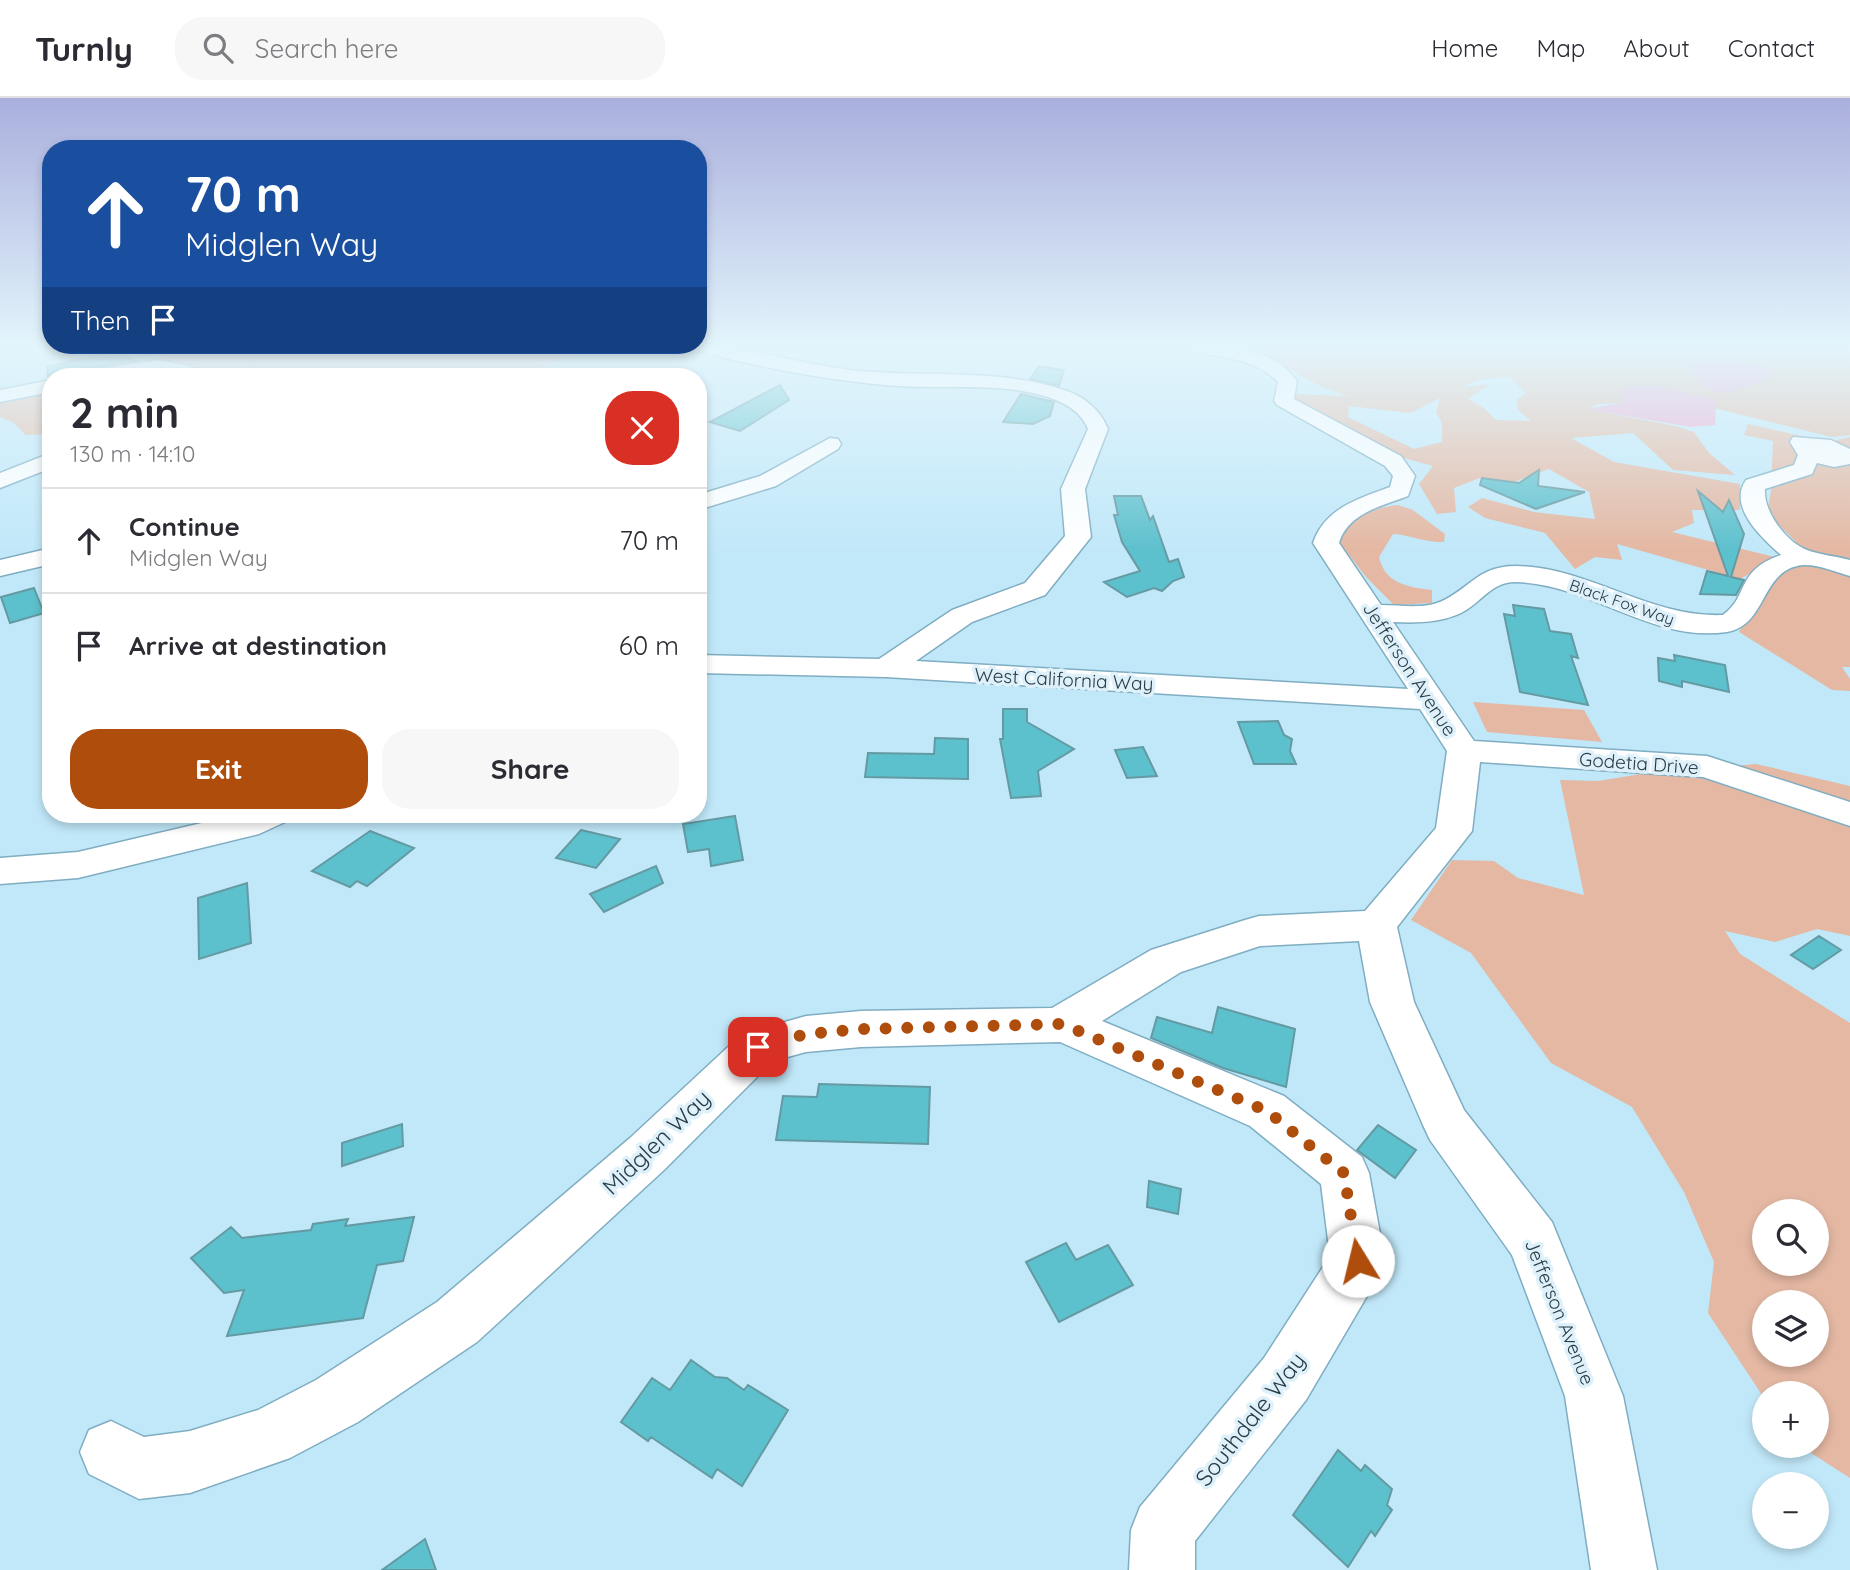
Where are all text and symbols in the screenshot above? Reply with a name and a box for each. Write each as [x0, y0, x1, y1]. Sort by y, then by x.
search box [175, 17, 665, 80]
text: Turnly [35, 28, 133, 69]
icon: search [199, 29, 237, 67]
text: Search here [255, 32, 398, 65]
text: Home [1431, 33, 1498, 63]
text: Map [1536, 33, 1585, 63]
text: About [1623, 33, 1690, 63]
text: Contact [1728, 33, 1815, 63]
text: 70 m [185, 163, 301, 224]
icon: ahead [70, 168, 161, 259]
text: Midglen Way [185, 224, 378, 264]
icon: arrive [144, 301, 182, 339]
text: Then [70, 304, 130, 337]
text: 2 min [70, 386, 179, 439]
button: close [605, 391, 679, 465]
text: 130 m · 14:10 [70, 439, 195, 468]
text: Continue [129, 510, 240, 543]
icon: ahead [70, 522, 108, 560]
text: 70 m [619, 524, 679, 557]
text: Midglen Way [129, 543, 268, 572]
street label: Black Fox Way [1567, 575, 1677, 629]
street label: Jefferson Avenue [1358, 598, 1462, 740]
icon: arrive [70, 627, 108, 665]
text: Arrive at destination [129, 629, 387, 662]
text: 60 m [619, 629, 679, 662]
street label: West California Way [974, 662, 1154, 696]
button: Exit [70, 729, 368, 809]
button: Share [382, 729, 679, 809]
street label: Godetia Drive [1578, 747, 1700, 779]
pin [728, 1017, 788, 1077]
icon: arrive [739, 1028, 777, 1066]
street label: Midglen Way [596, 1083, 716, 1201]
map controls [1752, 1199, 1829, 1549]
button: search [1752, 1199, 1829, 1276]
position arrow [1321, 1224, 1395, 1298]
street label: Jefferson Avenue [1520, 1236, 1600, 1388]
button: layers [1752, 1290, 1829, 1367]
street label: Southdale Way [1189, 1346, 1311, 1492]
button: + [1752, 1381, 1829, 1458]
button: − [1752, 1472, 1829, 1549]

